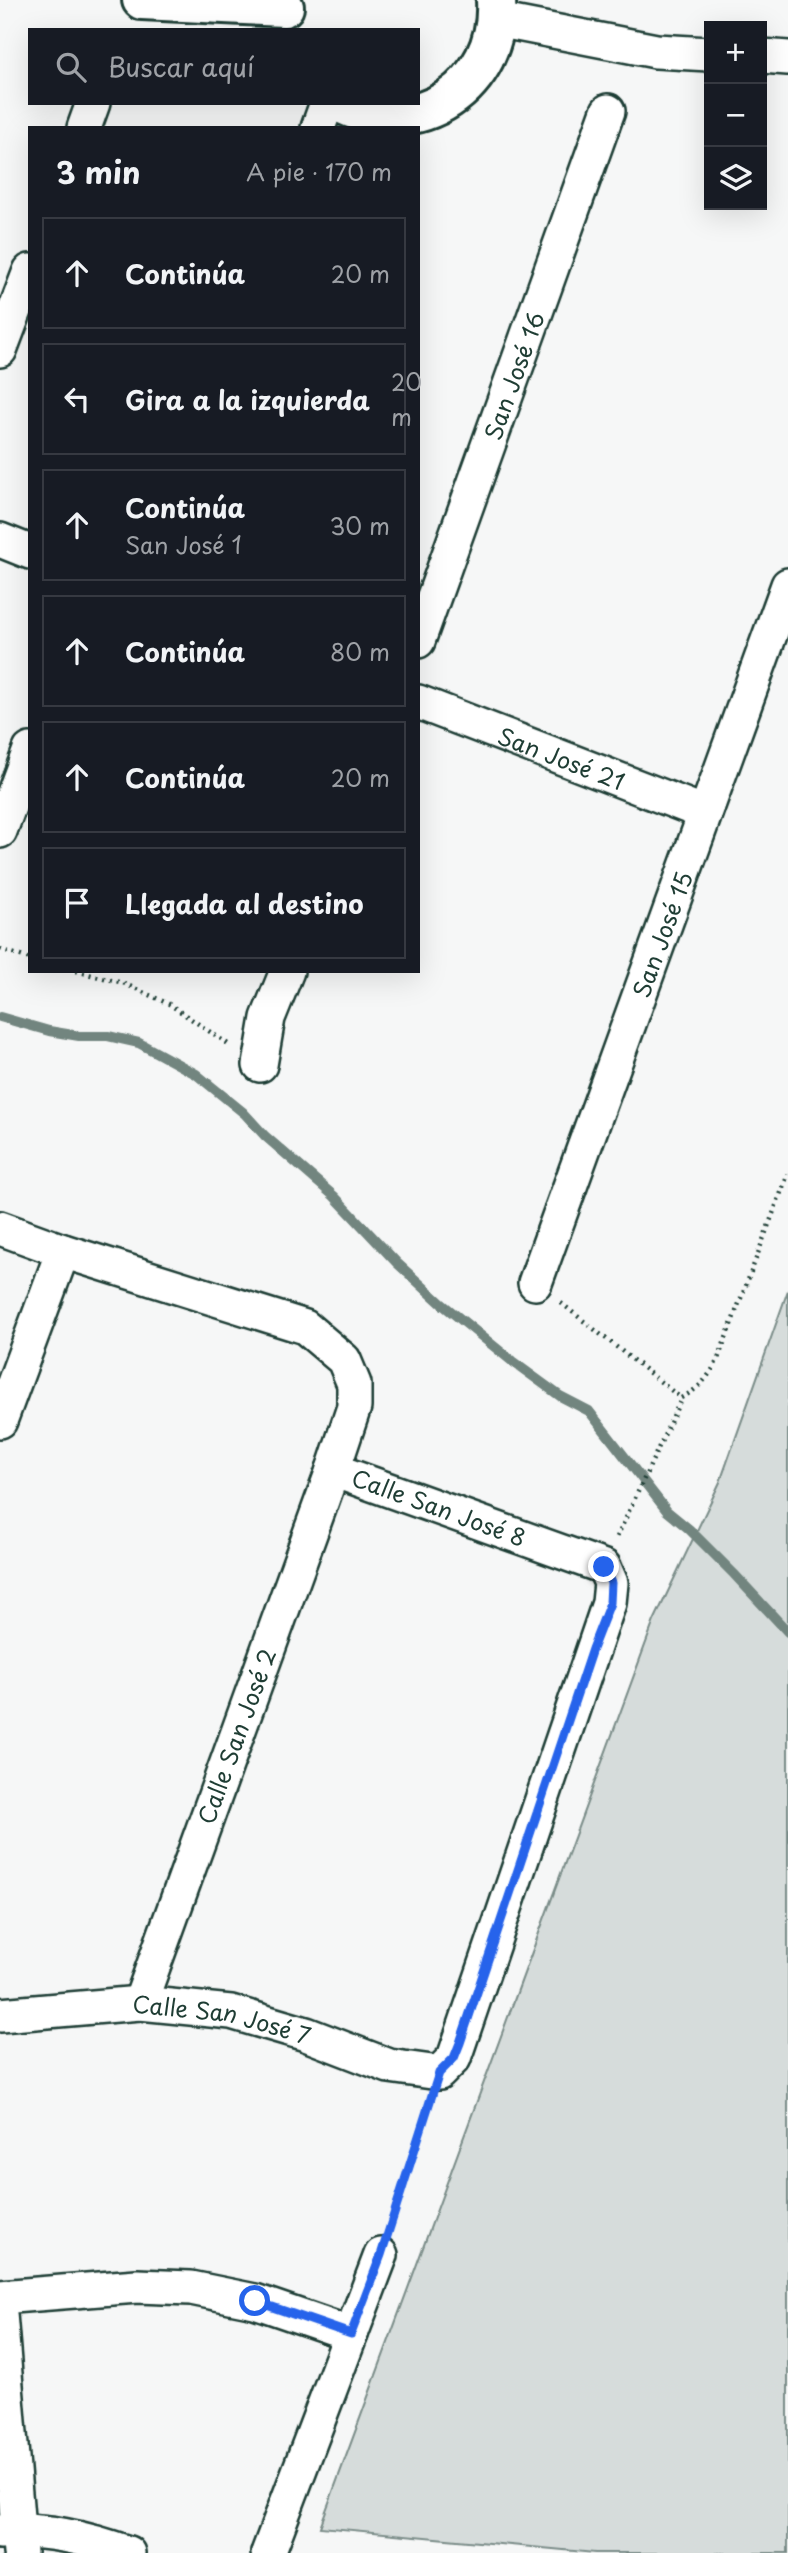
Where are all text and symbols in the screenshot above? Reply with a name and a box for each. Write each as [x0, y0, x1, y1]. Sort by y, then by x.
map controls [704, 21, 767, 210]
button: + [704, 21, 767, 84]
search box [28, 28, 420, 105]
text: Buscar aquí [108, 47, 254, 86]
icon: search [52, 48, 90, 86]
button: − [704, 84, 767, 147]
button: layers [704, 147, 767, 210]
text: 3 min [56, 149, 141, 194]
text: A pie · 170 m [246, 154, 392, 189]
icon: ahead [58, 254, 96, 292]
text: Continúa [125, 254, 245, 293]
text: 20 m [331, 256, 390, 291]
street label: San José 16 [474, 307, 552, 444]
text: 20 m [391, 364, 422, 434]
icon: left [58, 380, 96, 418]
text: Gira a la izquierda [125, 380, 370, 419]
text: Continúa [125, 488, 245, 527]
icon: ahead [58, 506, 96, 544]
text: 30 m [329, 508, 390, 543]
text: San José 1 [125, 527, 242, 562]
icon: ahead [58, 632, 96, 670]
text: Continúa [125, 632, 245, 671]
text: 80 m [330, 634, 390, 669]
street label: San José 21 [493, 717, 630, 798]
icon: ahead [58, 758, 96, 796]
text: Continúa [125, 758, 245, 797]
text: 20 m [331, 760, 390, 795]
street label: San José 15 [623, 866, 700, 1002]
icon: arrive [58, 884, 96, 922]
text: Llegada al destino [125, 884, 364, 923]
street label: Calle San José 8 [347, 1459, 531, 1555]
route end [588, 1551, 619, 1582]
street label: Calle San José 2 [188, 1643, 284, 1829]
street label: Calle San José 7 [131, 1985, 315, 2052]
route start [239, 2285, 270, 2316]

